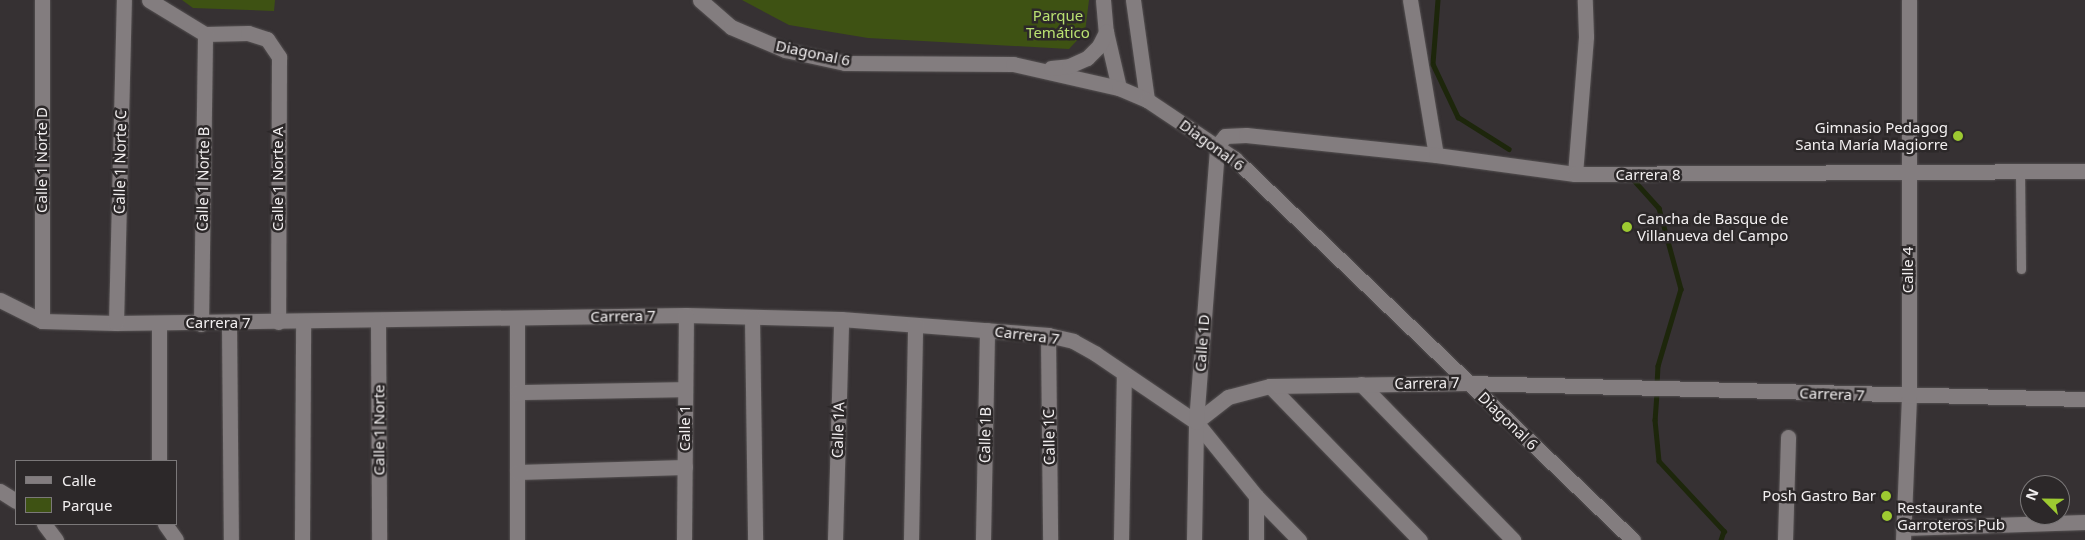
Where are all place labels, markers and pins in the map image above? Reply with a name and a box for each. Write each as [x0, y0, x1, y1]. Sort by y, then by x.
place label: Gimnasio Pedagog Santa María Magiorre [1795, 118, 1948, 153]
marker: Gimnasio Pedagog Santa María Magiorre [1952, 130, 1964, 142]
place label: Cancha de Basque de Villanueva del Campo [1637, 209, 1788, 244]
marker: Cancha de Basque de Villanueva del Campo [1621, 221, 1633, 233]
place label: Posh Gastro Bar [1762, 487, 1876, 505]
marker: Posh Gastro Bar [1880, 490, 1892, 502]
place label: Restaurante Garroteros Pub [1897, 498, 2005, 533]
marker: Restaurante Garroteros Pub [1881, 510, 1893, 522]

